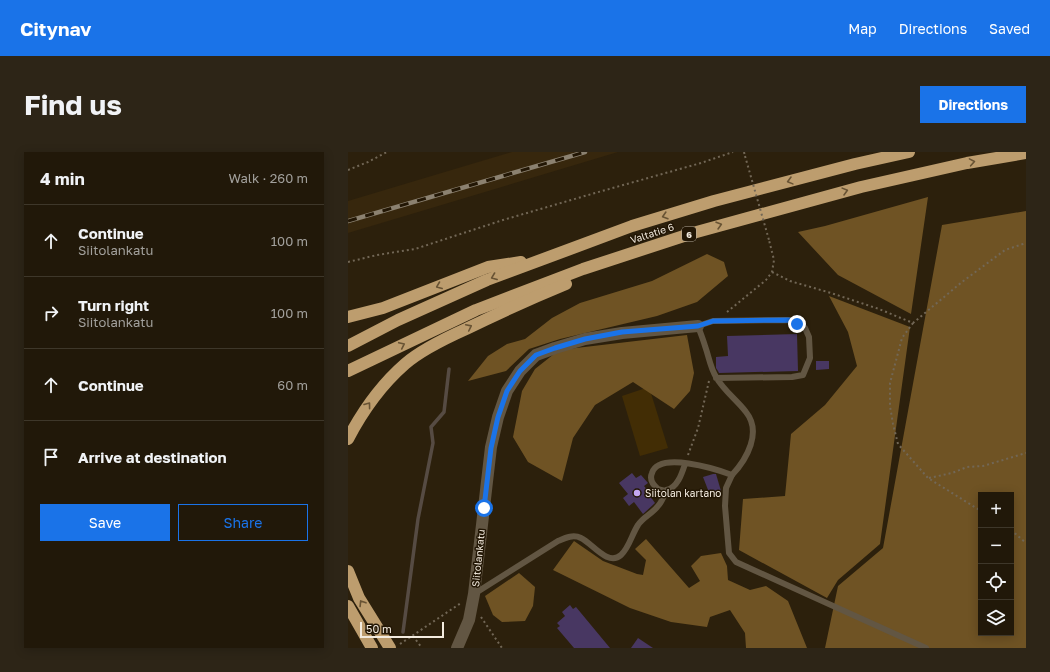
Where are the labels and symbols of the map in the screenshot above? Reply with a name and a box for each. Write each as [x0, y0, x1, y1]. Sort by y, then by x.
one-way arrow [968, 158, 975, 167]
one-way arrow [787, 177, 793, 185]
one-way arrow [842, 188, 848, 196]
one-way arrow [661, 211, 668, 220]
street label: Valtatie 6 [629, 220, 675, 246]
one-way arrow [716, 221, 723, 230]
road number: 6 [682, 227, 696, 241]
one-way arrow [491, 273, 498, 281]
one-way arrow [436, 281, 444, 289]
route end [788, 315, 806, 333]
one-way arrow [465, 324, 473, 332]
one-way arrow [397, 342, 405, 350]
one-way arrow [363, 403, 370, 410]
place label: Siitolan kartano [645, 487, 721, 499]
marker: Siitolan kartano [632, 488, 642, 498]
route start [475, 499, 493, 517]
street label: Siitolankatu [469, 529, 487, 587]
one-way arrow [359, 600, 367, 607]
scale bar [360, 620, 444, 639]

